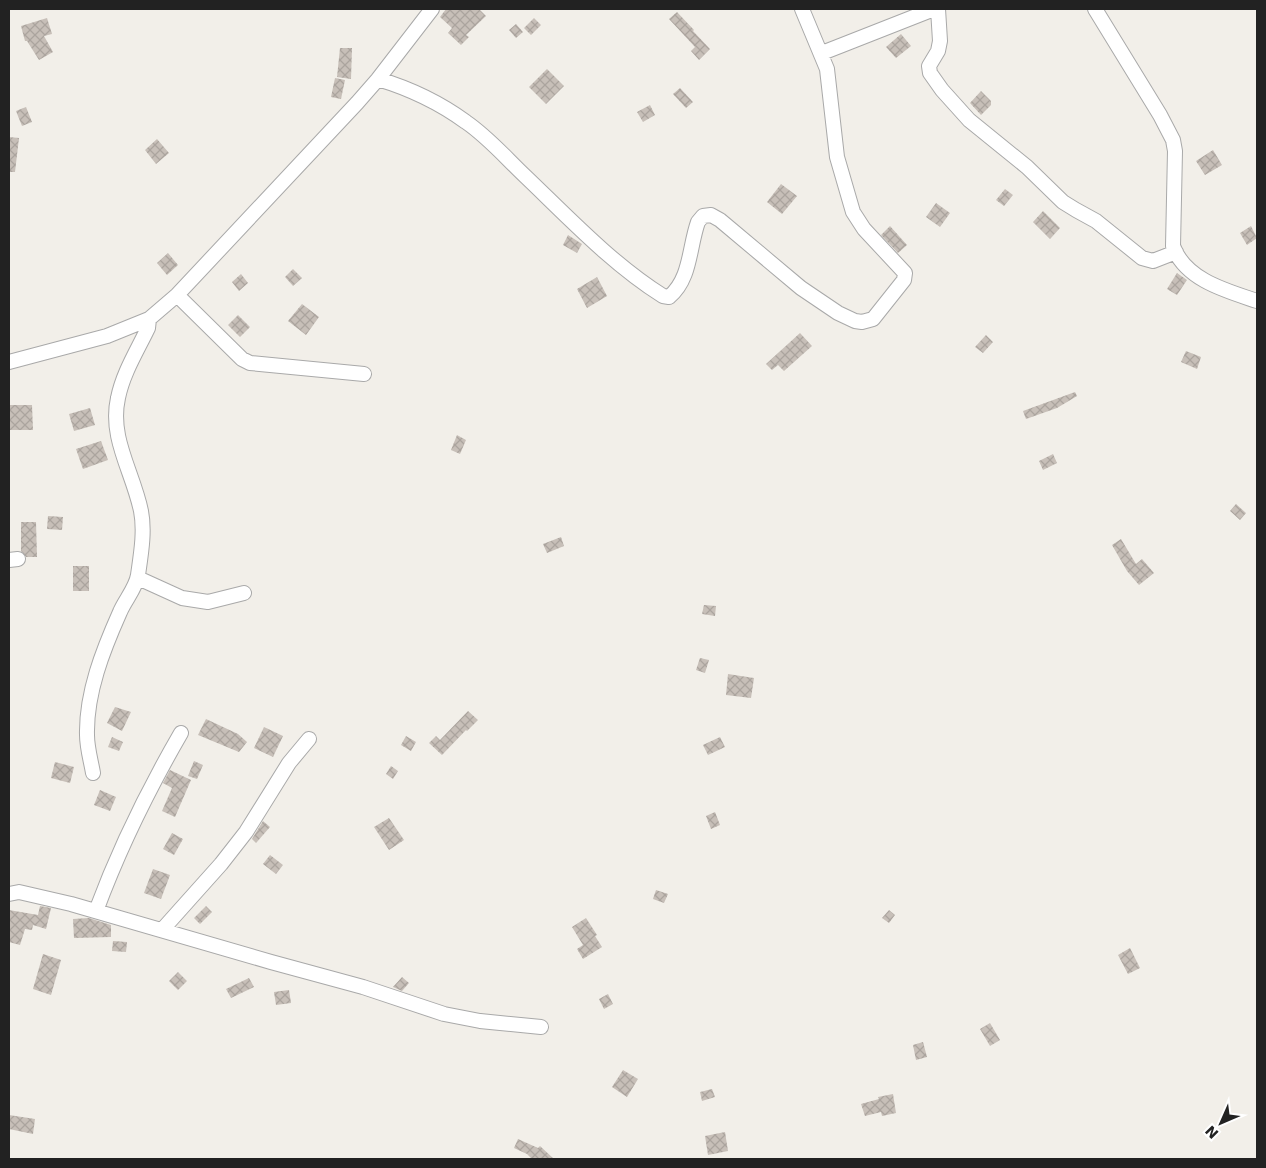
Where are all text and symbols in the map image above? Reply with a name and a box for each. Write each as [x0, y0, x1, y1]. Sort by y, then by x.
north arrow [1196, 1098, 1246, 1148]
text: N [1202, 1122, 1222, 1142]

